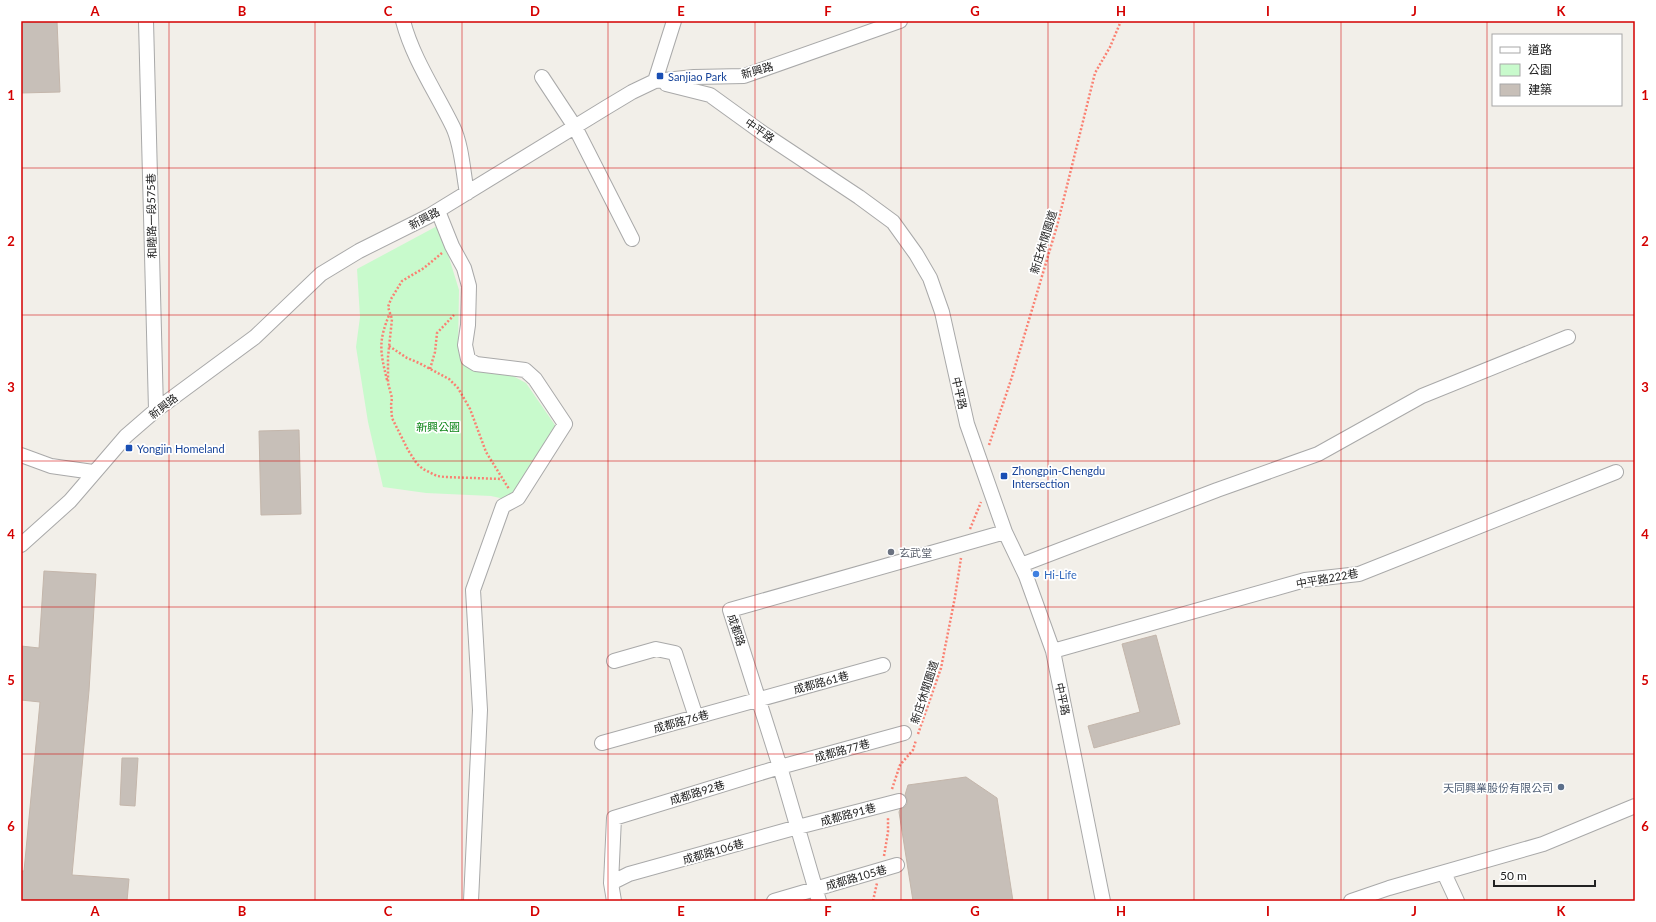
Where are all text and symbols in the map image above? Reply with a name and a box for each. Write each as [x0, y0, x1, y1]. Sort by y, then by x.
text: A [89, 3, 100, 19]
text: B [238, 3, 247, 19]
text: C [384, 3, 393, 19]
text: D [530, 3, 540, 19]
text: E [677, 3, 685, 19]
text: F [824, 3, 832, 19]
text: G [970, 3, 980, 19]
text: H [1116, 3, 1126, 19]
text: I [1266, 3, 1270, 19]
text: J [1411, 3, 1417, 19]
text: K [1557, 3, 1567, 19]
legend [1492, 34, 1622, 106]
text: 道路 [1528, 42, 1552, 57]
street label: 新興路 [739, 59, 775, 81]
text: 公園 [1528, 62, 1552, 77]
place label: Sanjiao Park [668, 70, 727, 83]
marker: Sanjiao Park [655, 71, 665, 81]
text: 建築 [1528, 82, 1552, 97]
text: 1 [7, 87, 15, 103]
text: 1 [1641, 87, 1649, 103]
street label: 中平路 [743, 115, 777, 145]
street label: 和睦路一段575巷 [144, 173, 158, 259]
street label: 新興路 [406, 205, 442, 231]
street label: 新庄休閒園道 [1027, 209, 1059, 275]
text: 2 [7, 233, 15, 249]
text: 2 [1641, 233, 1649, 249]
street label: 中平路 [950, 375, 970, 411]
text: 3 [7, 379, 15, 395]
text: 3 [1641, 379, 1649, 395]
street label: 新興路 [146, 391, 180, 421]
park label: 新興公園 [416, 420, 460, 433]
place label: Yongjin Homeland [137, 442, 225, 455]
marker: Yongjin Homeland [124, 443, 134, 453]
place label: Zhongpin-Chengdu Intersection [1012, 464, 1105, 490]
marker: Zhongpin-Chengdu Intersection [999, 471, 1009, 481]
text: 4 [7, 526, 15, 542]
text: 4 [1641, 526, 1649, 542]
place label: 玄武堂 [899, 546, 932, 559]
marker: 玄武堂 [886, 547, 896, 557]
street label: 中平路222巷 [1295, 566, 1359, 590]
place label: Hi-Life [1044, 568, 1077, 581]
marker: Hi-Life [1031, 569, 1041, 579]
street label: 成都路 [726, 612, 748, 648]
street label: 新庄休閒園道 [908, 659, 940, 725]
street label: 成都路61巷 [792, 668, 850, 696]
text: 5 [7, 672, 15, 688]
text: 5 [1641, 672, 1649, 688]
street label: 中平路 [1053, 682, 1073, 716]
street label: 成都路76巷 [652, 707, 710, 735]
street label: 成都路77巷 [813, 736, 871, 764]
street label: 成都路92巷 [668, 777, 726, 807]
place label: 天同興業股份有限公司 [1443, 781, 1553, 794]
marker: 天同興業股份有限公司 [1556, 782, 1566, 792]
street label: 成都路91巷 [819, 800, 877, 828]
text: 6 [7, 818, 15, 834]
text: 6 [1641, 818, 1649, 834]
street label: 成都路106巷 [681, 836, 745, 866]
street label: 成都路105巷 [824, 862, 888, 892]
scale bar [1494, 862, 1595, 888]
text: 50 m [1500, 868, 1527, 883]
text: A [89, 903, 100, 919]
text: B [238, 903, 247, 919]
text: C [384, 903, 393, 919]
text: D [530, 903, 540, 919]
text: E [677, 903, 685, 919]
text: F [824, 903, 832, 919]
text: G [970, 903, 980, 919]
text: H [1116, 903, 1126, 919]
text: I [1266, 903, 1270, 919]
text: J [1411, 903, 1417, 919]
text: K [1557, 903, 1567, 919]

